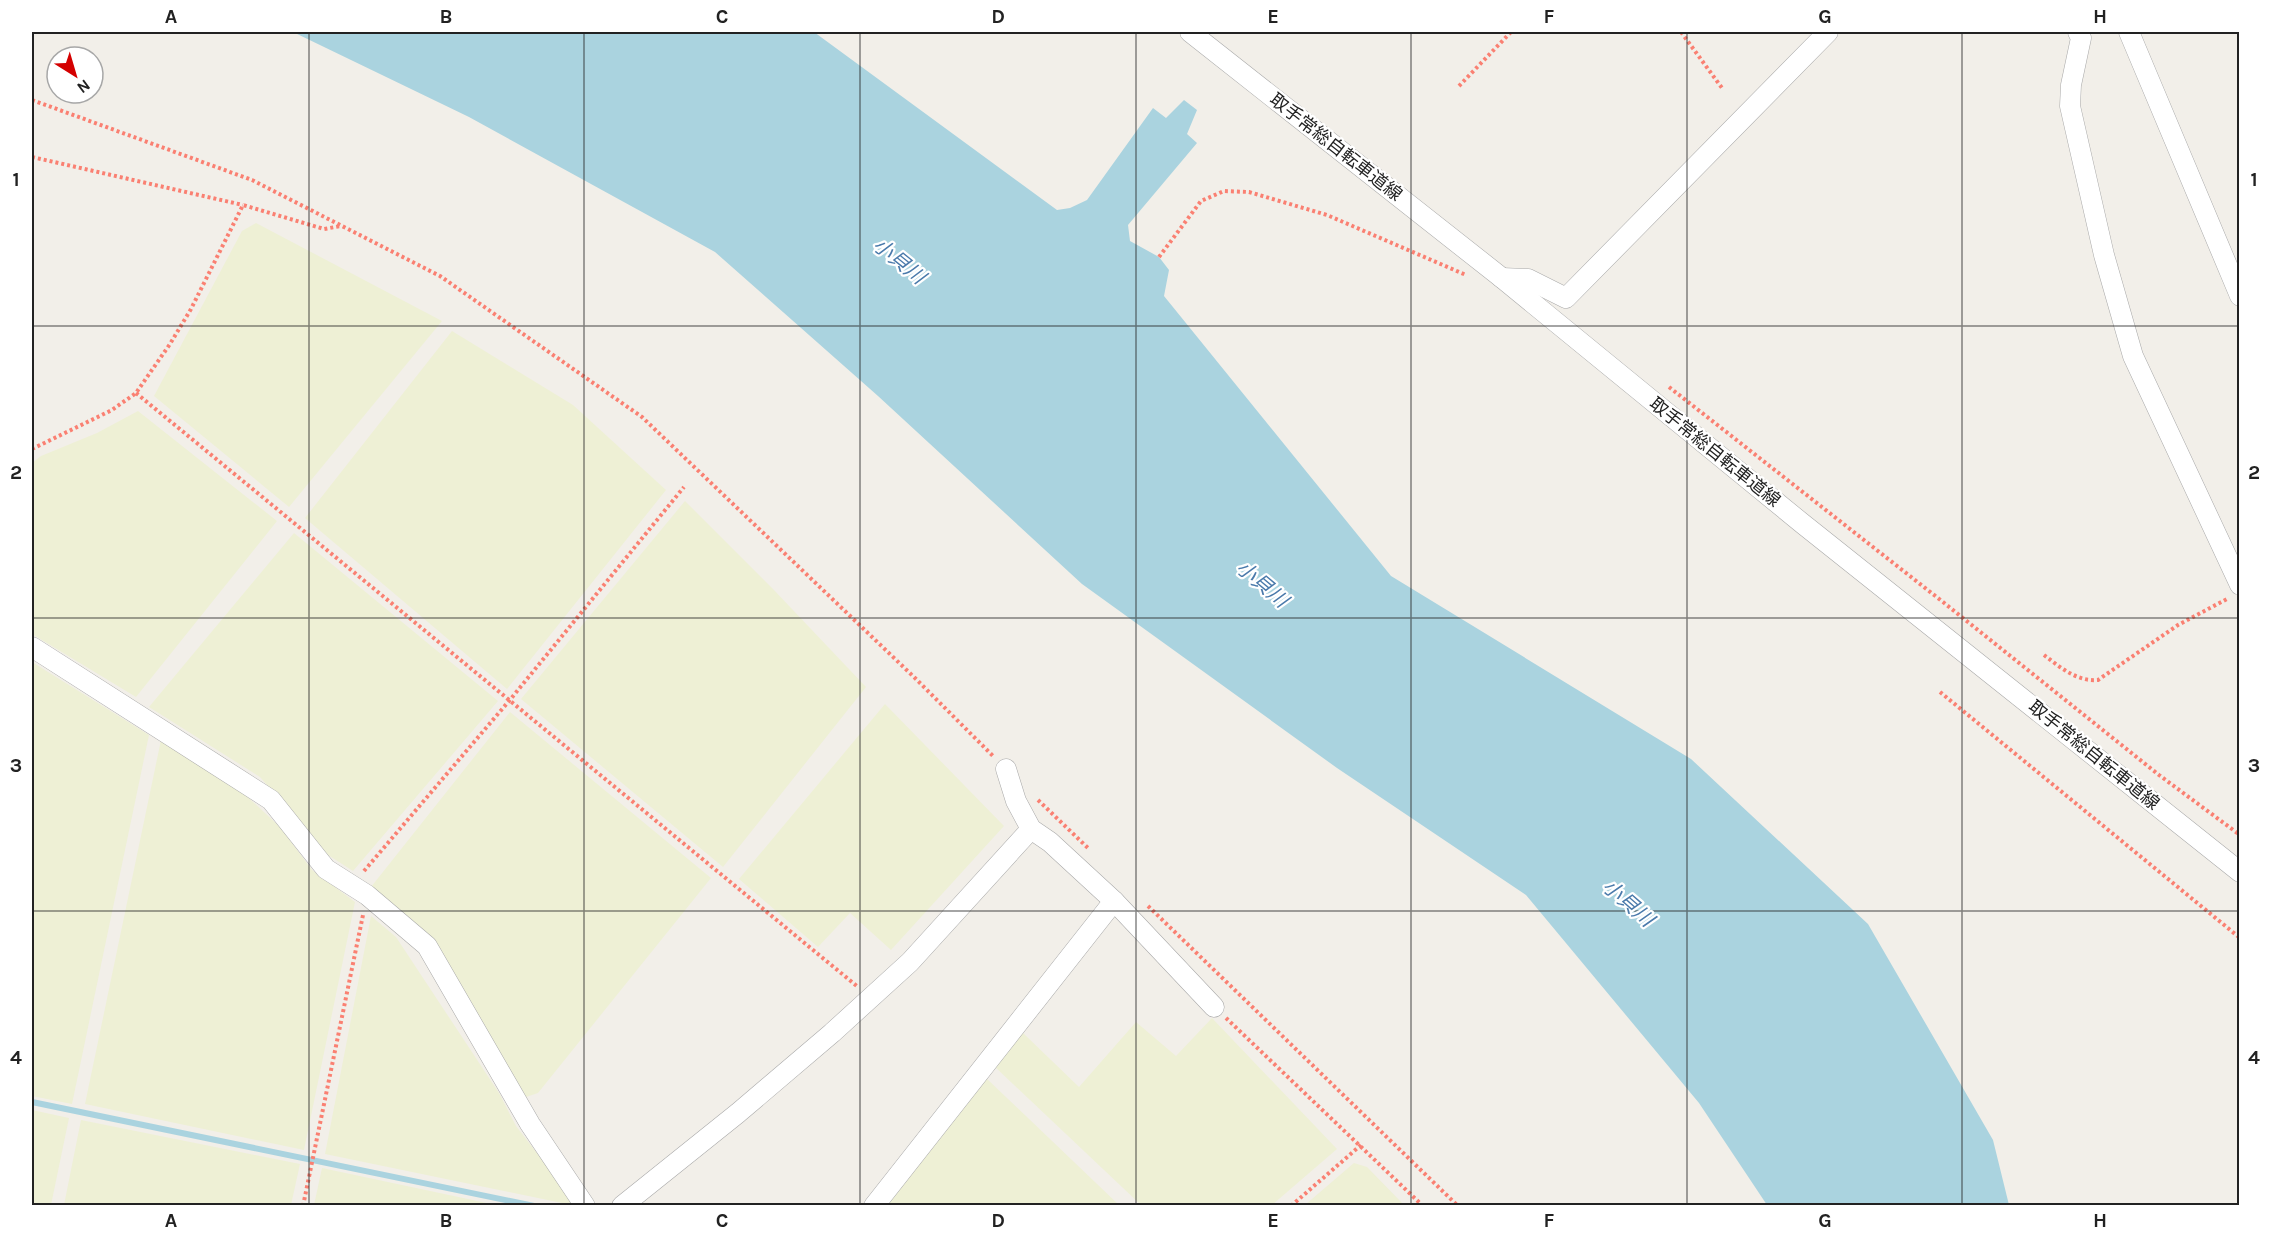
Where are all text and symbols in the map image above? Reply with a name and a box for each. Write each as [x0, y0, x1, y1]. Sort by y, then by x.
text: A [165, 5, 178, 28]
text: B [440, 5, 452, 28]
text: C [716, 5, 728, 28]
text: D [991, 5, 1005, 28]
text: E [1267, 5, 1279, 28]
text: F [1544, 5, 1555, 28]
text: G [1818, 5, 1832, 28]
text: H [2093, 5, 2107, 28]
north arrow [45, 45, 105, 105]
text: N [73, 76, 94, 98]
street label: 取手常総自転車道線 [1265, 88, 1407, 206]
text: 1 [12, 168, 20, 191]
text: 1 [2250, 168, 2258, 191]
water label: 小貝川 [868, 233, 931, 290]
street label: 取手常総自転車道線 [1645, 392, 1785, 512]
text: 2 [10, 461, 22, 484]
text: 2 [2248, 461, 2260, 484]
water label: 小貝川 [1232, 556, 1294, 613]
street label: 取手常総自転車道線 [2024, 695, 2164, 815]
text: 3 [10, 754, 22, 777]
text: 3 [2248, 754, 2260, 777]
water label: 小貝川 [1598, 875, 1660, 933]
text: 4 [10, 1046, 22, 1069]
text: 4 [2248, 1046, 2260, 1069]
text: A [165, 1209, 178, 1232]
text: B [440, 1209, 452, 1232]
text: C [716, 1209, 728, 1232]
text: D [991, 1209, 1005, 1232]
text: E [1267, 1209, 1279, 1232]
text: F [1544, 1209, 1555, 1232]
text: G [1818, 1209, 1832, 1232]
text: H [2093, 1209, 2107, 1232]

